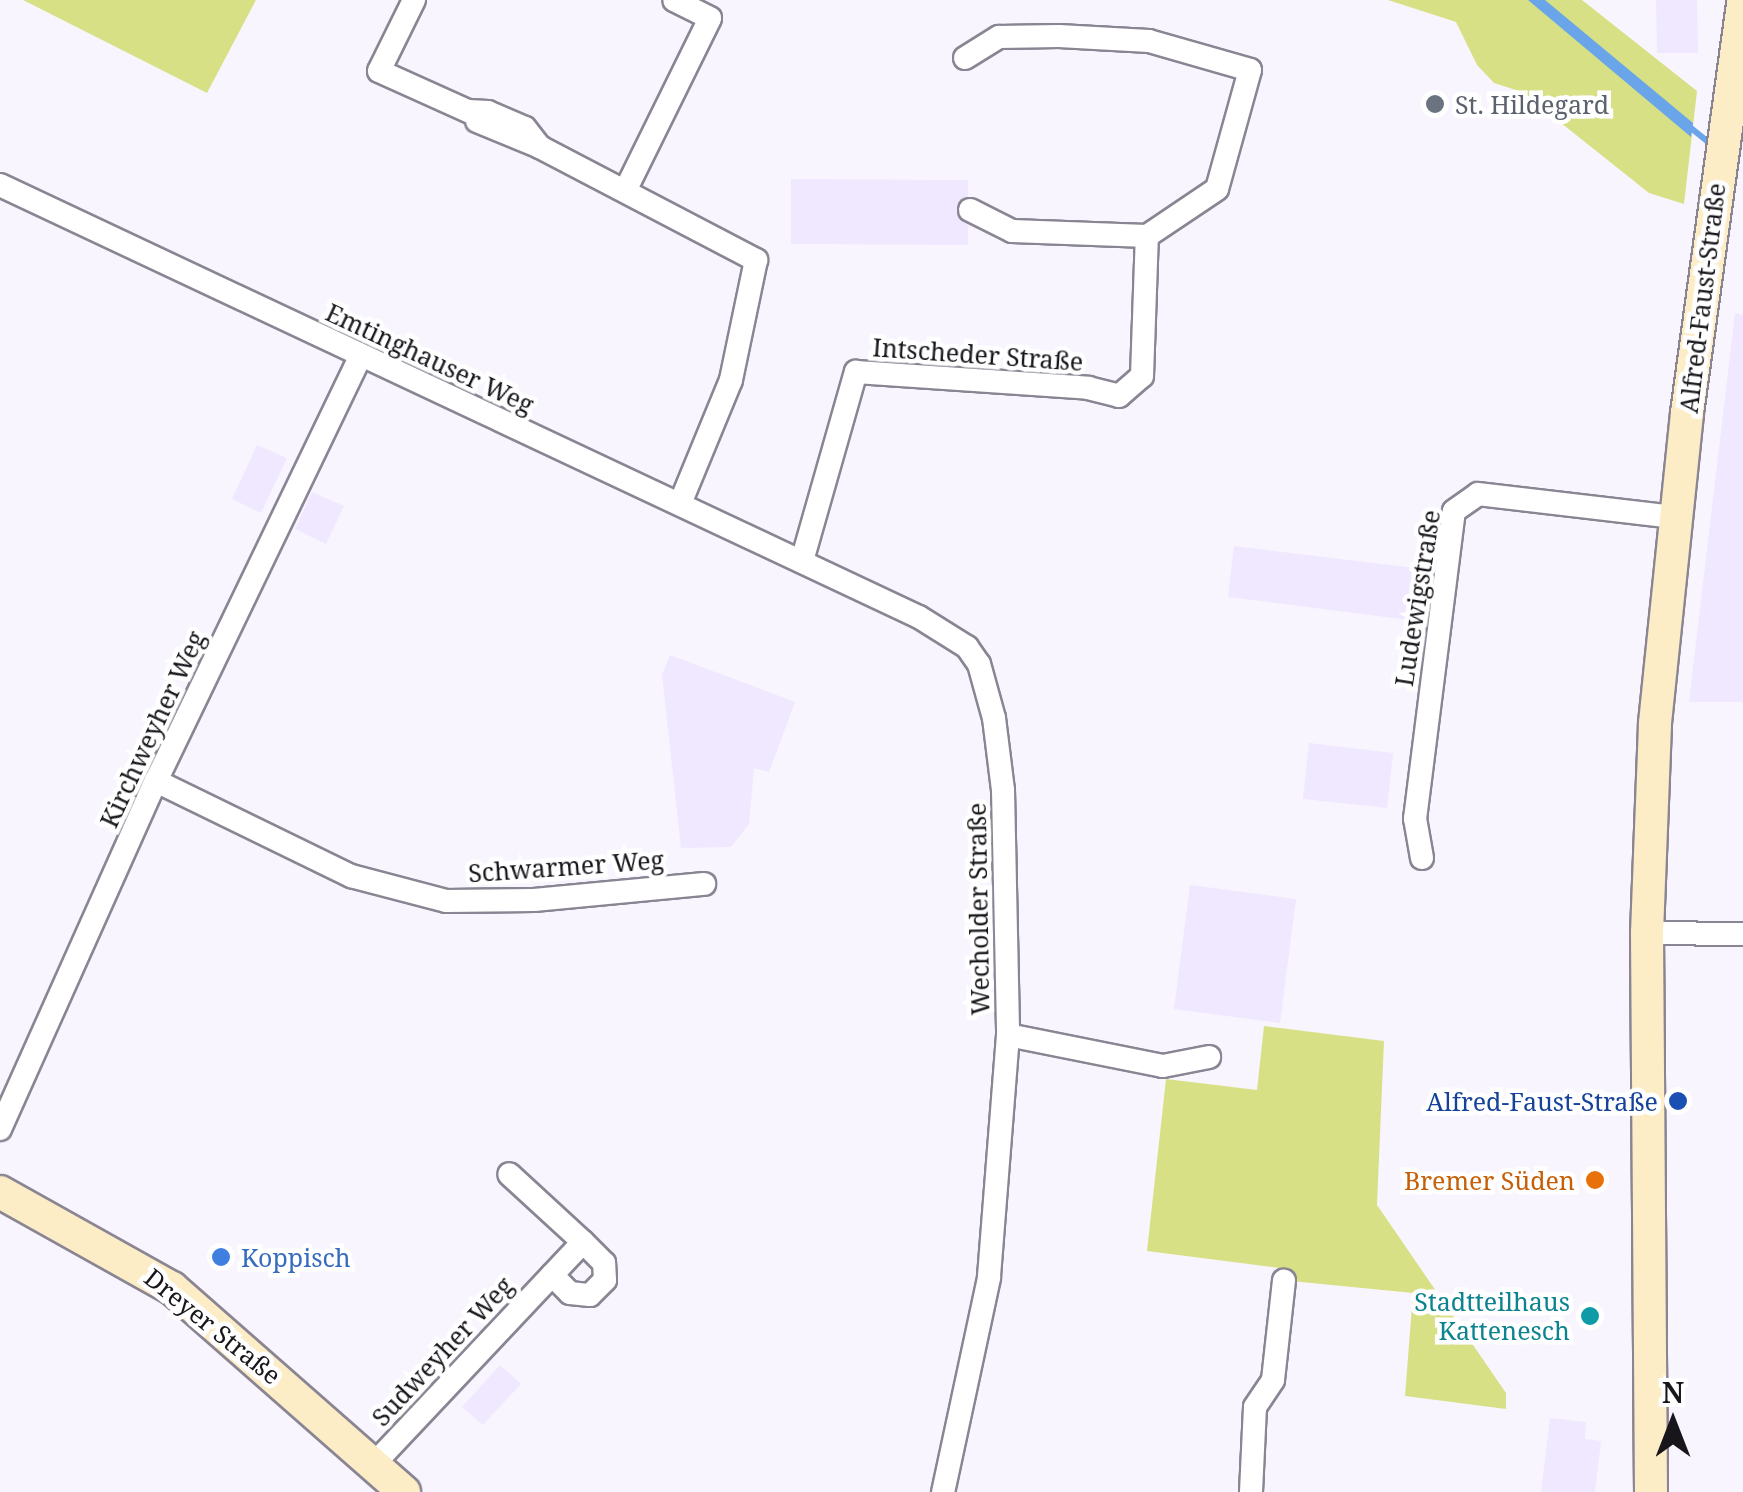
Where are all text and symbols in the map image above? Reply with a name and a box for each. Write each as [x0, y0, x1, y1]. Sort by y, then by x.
place label: St. Hildegard [1455, 89, 1609, 119]
marker: St. Hildegard [1424, 93, 1446, 115]
street label: Alfred-Faust-Straße [1673, 181, 1731, 415]
street label: Emtinghauser Weg [321, 297, 539, 419]
street label: Intscheder Straße [872, 332, 1084, 376]
street label: Ludewigstraße [1388, 508, 1446, 688]
street label: Kirchweyher Weg [93, 626, 211, 832]
street label: Wecholder Straße [961, 802, 995, 1016]
street label: Schwarmer Weg [467, 844, 665, 888]
place label: Alfred-Faust-Straße [1426, 1086, 1658, 1116]
marker: Alfred-Faust-Straße [1667, 1090, 1689, 1112]
place label: Bremer Süden [1404, 1165, 1575, 1195]
marker: Bremer Süden [1584, 1169, 1606, 1191]
place label: Koppisch [241, 1242, 351, 1272]
marker: Koppisch [210, 1246, 232, 1268]
street label: Dreyer Straße [139, 1262, 287, 1390]
street label: Sudweyher Weg [365, 1270, 519, 1432]
place label: Stadtteilhaus Kattenesch [1414, 1287, 1570, 1346]
marker: Stadtteilhaus Kattenesch [1579, 1305, 1601, 1327]
north arrow [1623, 1372, 1723, 1472]
text: N [1662, 1373, 1684, 1411]

